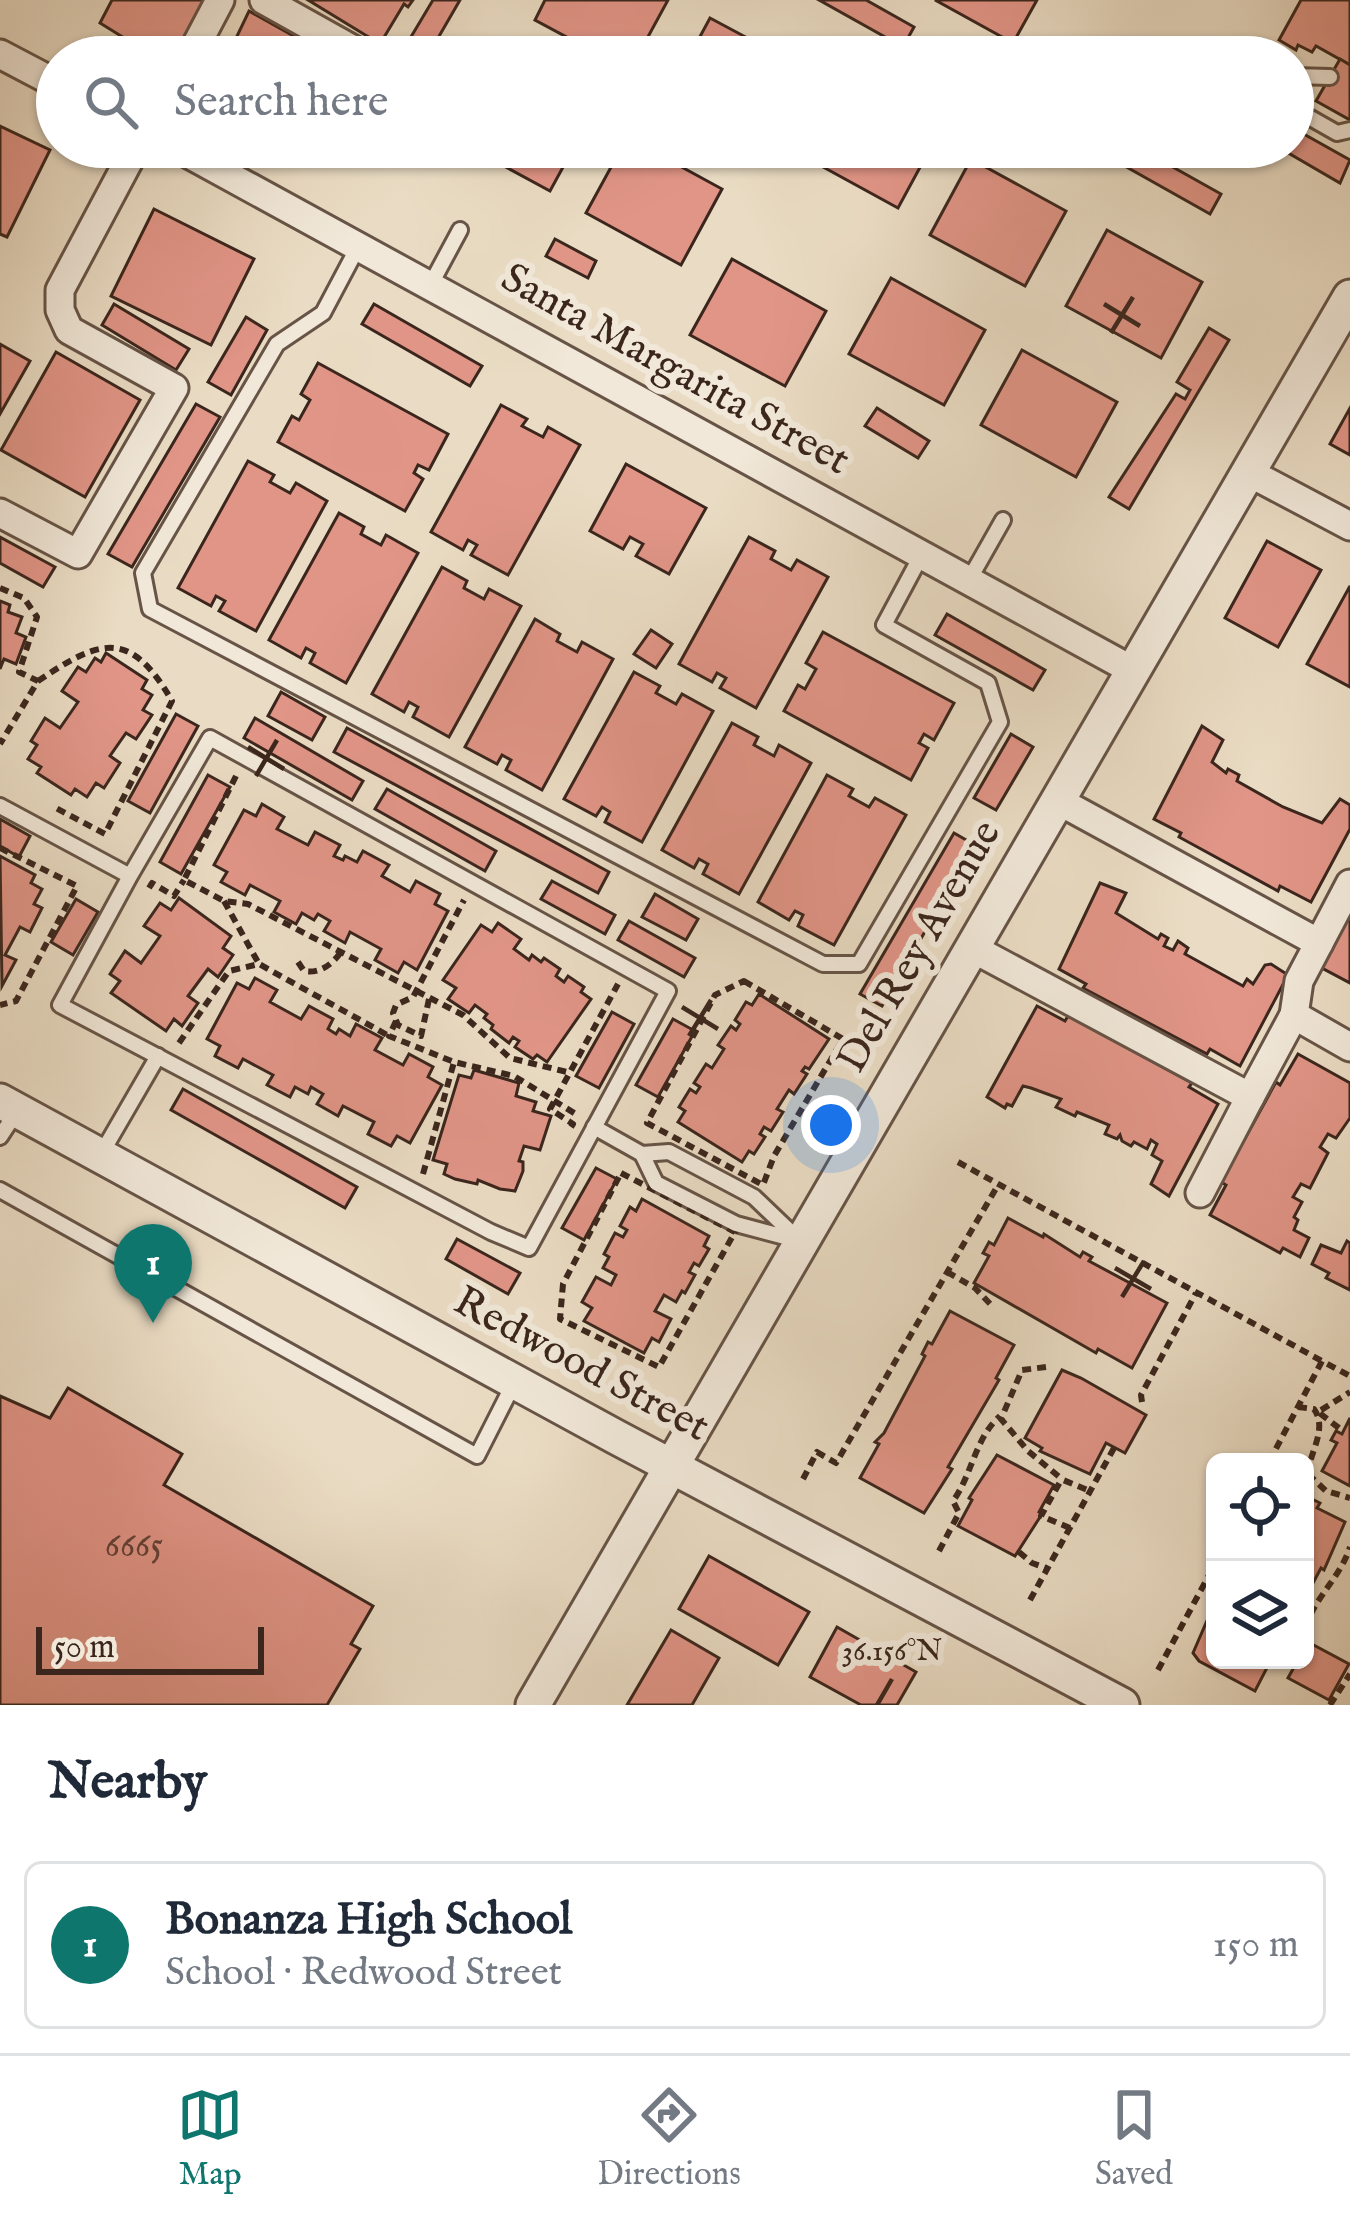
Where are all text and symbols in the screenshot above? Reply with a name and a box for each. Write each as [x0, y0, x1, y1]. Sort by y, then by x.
search box [36, 36, 1314, 168]
icon: search [78, 69, 144, 135]
text: Search here [174, 74, 388, 131]
street label: Santa Margarita Street [491, 252, 859, 488]
street label: Del Rey Avenue [826, 811, 1014, 1083]
your location [801, 1095, 861, 1155]
pin: 1 [114, 1224, 192, 1323]
street label: Redwood Street [444, 1276, 718, 1454]
map controls [1206, 1453, 1314, 1669]
button: locate [1206, 1453, 1314, 1561]
house number: 6665 [105, 1523, 163, 1569]
button: layers [1206, 1561, 1314, 1669]
scale bar [36, 1621, 264, 1674]
text: 50 m [54, 1627, 115, 1669]
text: 36.156°N [842, 1633, 942, 1671]
text: Nearby [48, 1751, 207, 1816]
text: Bonanza High School [165, 1892, 572, 1949]
text: 1 [83, 1921, 97, 1970]
text: 150 m [1213, 1921, 1299, 1970]
text: School · Redwood Street [165, 1949, 562, 1998]
tab: Map [177, 2082, 243, 2196]
tab: Directions [597, 2082, 741, 2196]
tab: Saved [1095, 2082, 1173, 2196]

